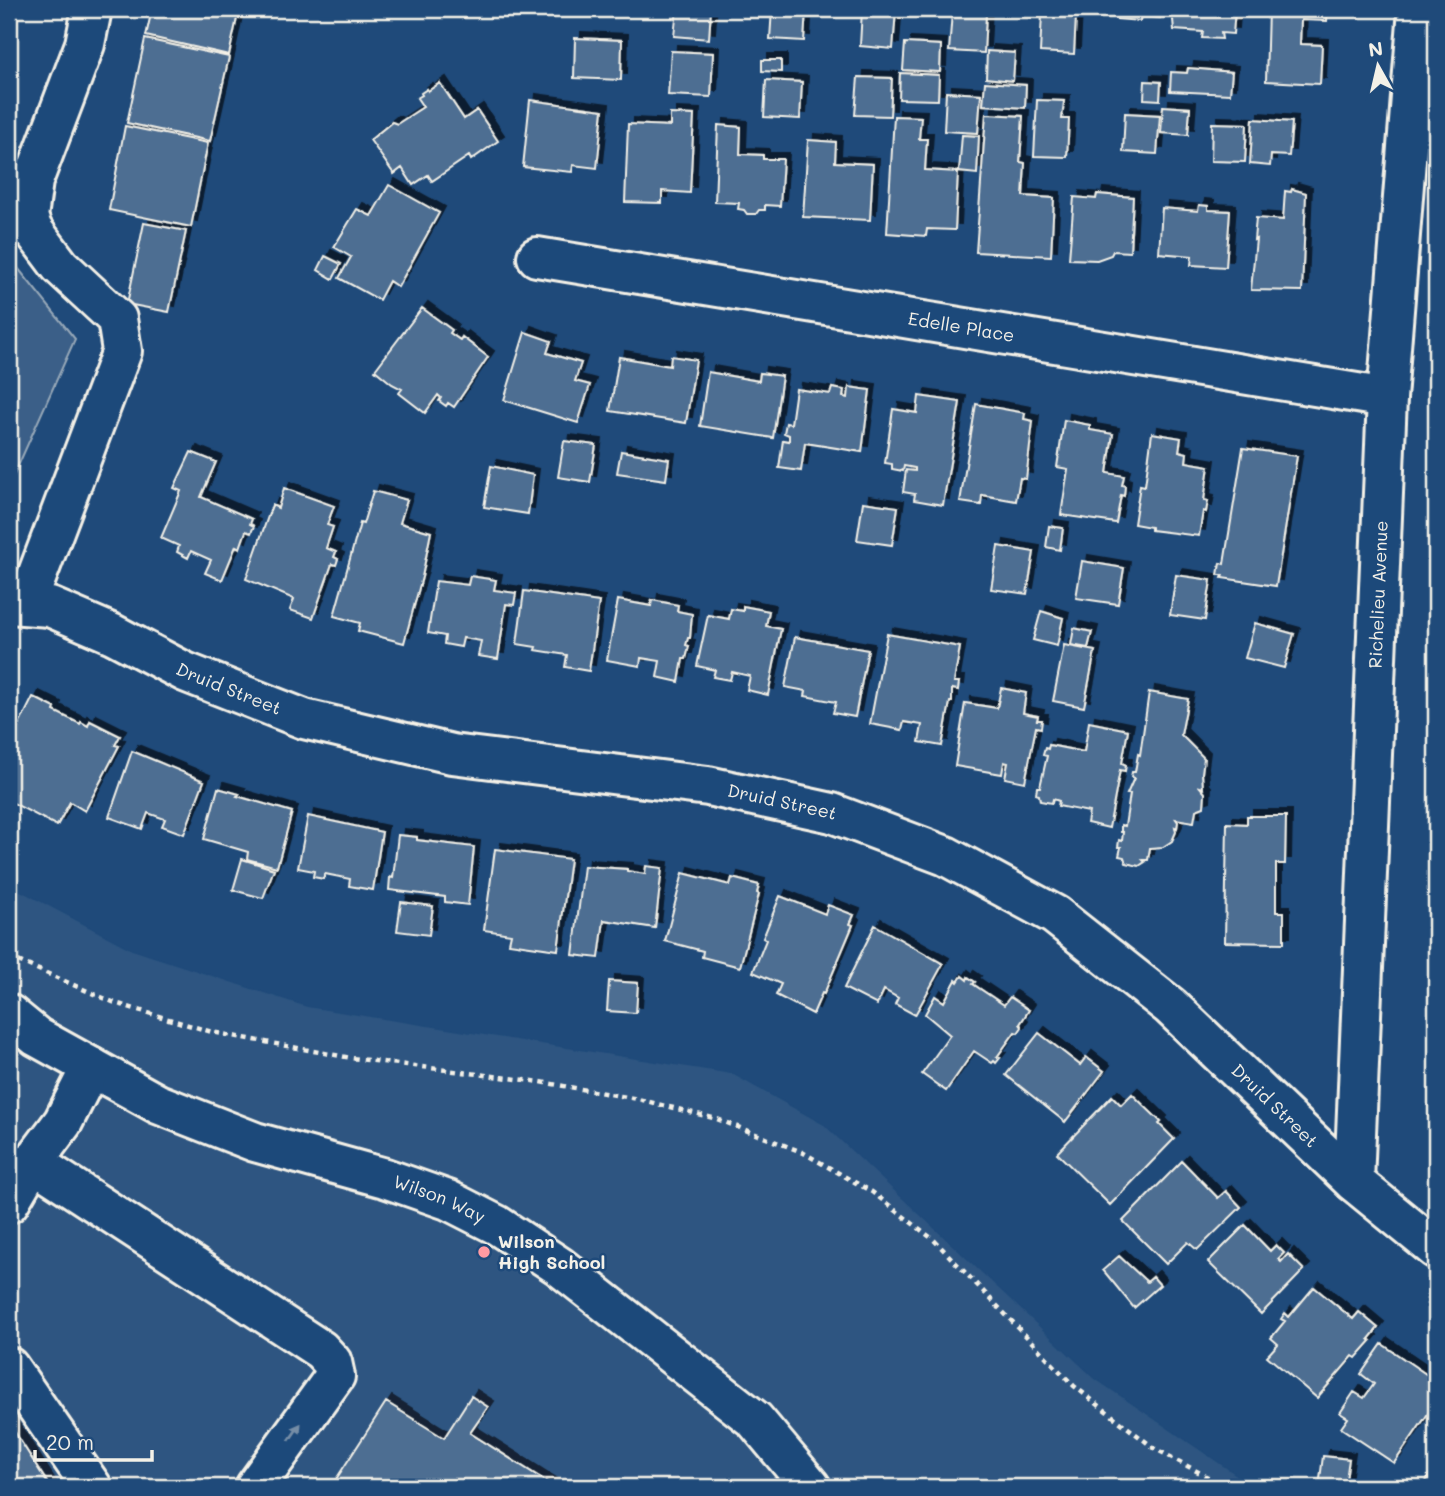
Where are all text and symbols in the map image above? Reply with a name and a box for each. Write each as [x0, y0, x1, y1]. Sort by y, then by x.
north arrow [1344, 32, 1414, 102]
text: N [1367, 35, 1384, 62]
street label: Edelle Place [906, 306, 1016, 347]
street label: Richelieu Avenue [1363, 520, 1393, 669]
street label: Druid Street [172, 656, 285, 720]
street label: Druid Street [725, 778, 841, 825]
street label: Druid Street [1227, 1058, 1324, 1152]
street label: Wilson Way [390, 1169, 490, 1228]
place label: Wilson High School [498, 1229, 605, 1274]
marker: Wilson High School [476, 1244, 492, 1260]
scale bar [35, 1419, 152, 1463]
one-way arrow [288, 1423, 302, 1441]
text: 20 m [46, 1428, 94, 1455]

